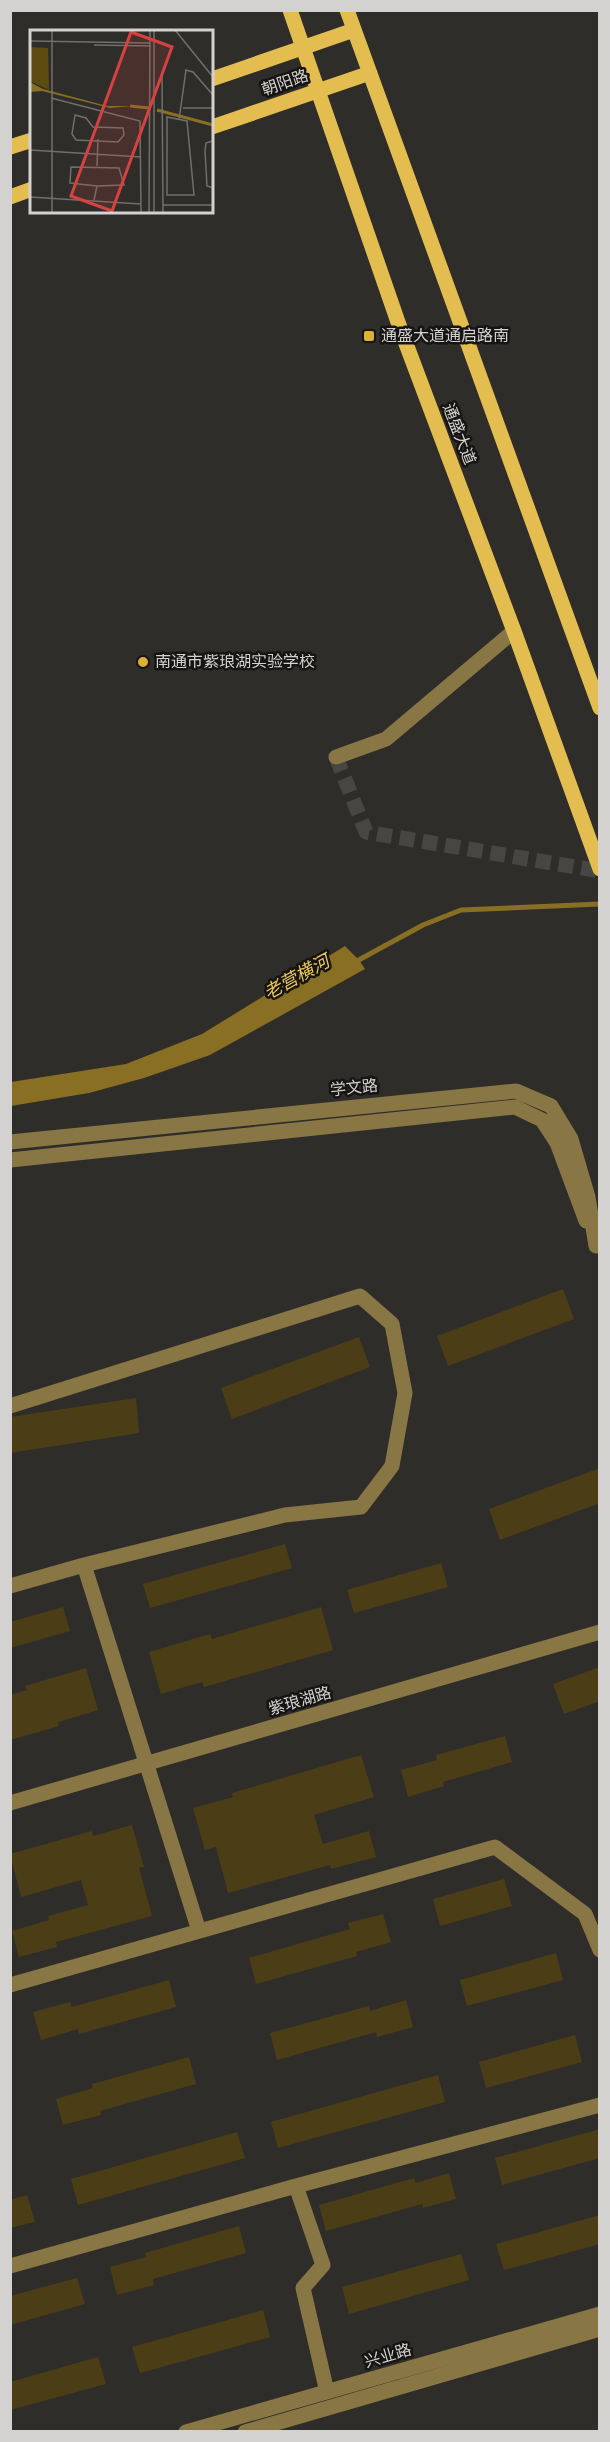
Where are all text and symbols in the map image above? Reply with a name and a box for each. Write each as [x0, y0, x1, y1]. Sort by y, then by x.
inset map [30, 30, 213, 213]
street label: 朝阳路 [259, 67, 310, 98]
place label: 通盛大道通启路南 [381, 327, 509, 344]
marker: 通盛大道通启路南 [362, 329, 376, 343]
street label: 通盛大道 [440, 401, 479, 467]
place label: 南通市紫琅湖实验学校 [155, 653, 315, 670]
marker: 南通市紫琅湖实验学校 [136, 655, 150, 669]
water label: 老营横河 [260, 949, 335, 1003]
street label: 学文路 [329, 1077, 379, 1098]
street label: 紫琅湖路 [267, 1684, 333, 1718]
street label: 兴业路 [362, 2341, 413, 2370]

